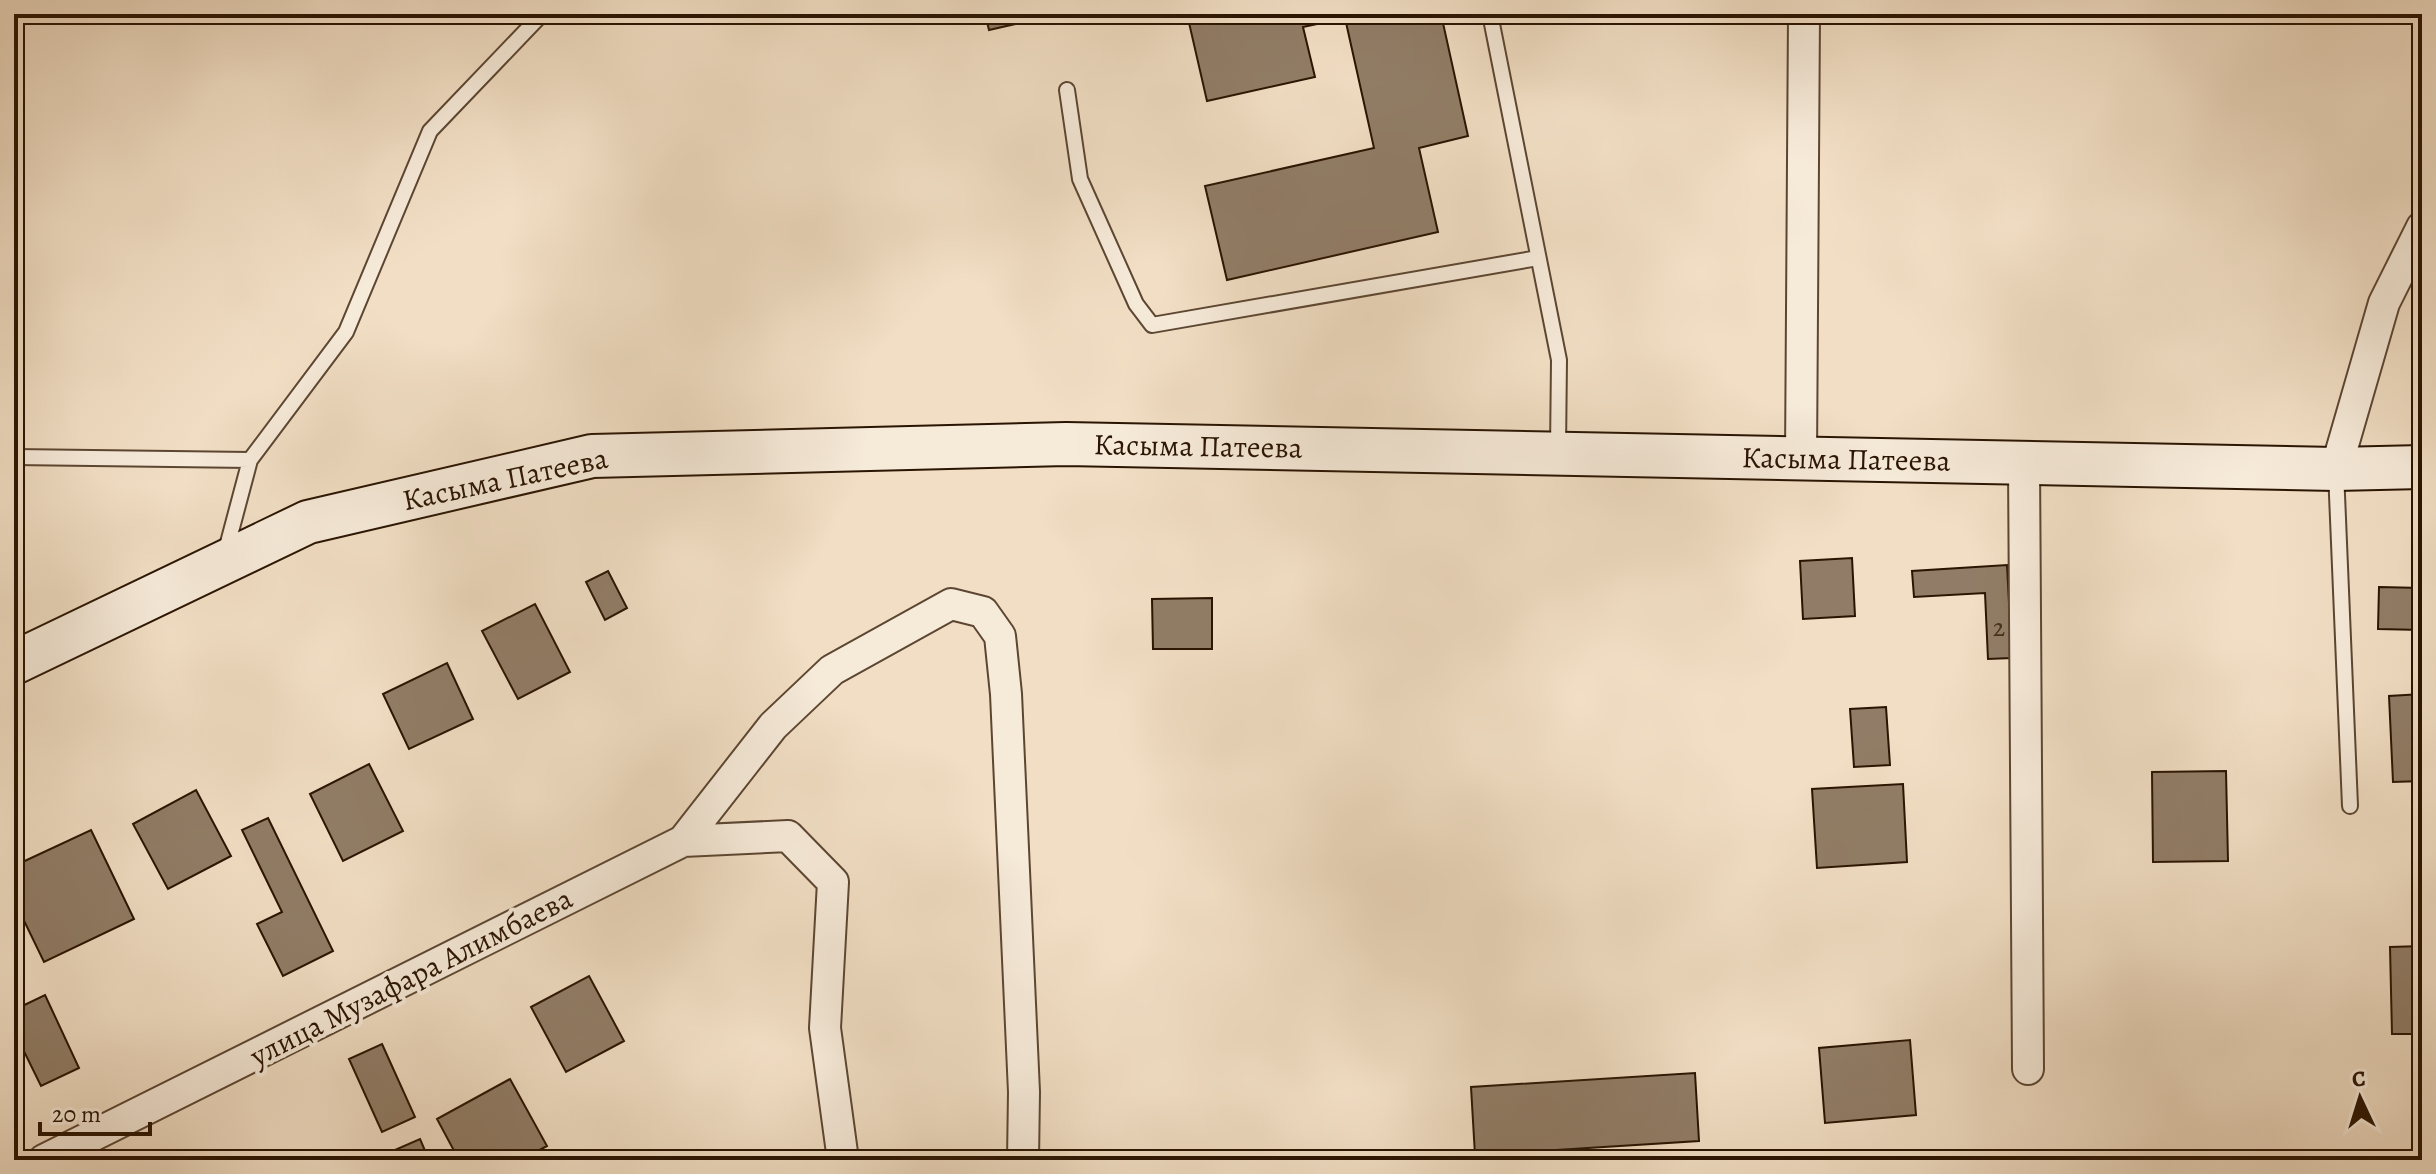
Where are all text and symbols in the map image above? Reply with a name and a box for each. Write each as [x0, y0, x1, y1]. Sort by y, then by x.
street label: Касыма Патеева [1093, 424, 1303, 468]
street label: Касыма Патеева [1741, 437, 1951, 481]
street label: Касыма Патеева [399, 438, 611, 520]
house number: 2 [1993, 610, 2005, 645]
street label: улица Музафара Алимбаева [242, 878, 579, 1076]
north arrow [2320, 1058, 2400, 1138]
text: С [2351, 1064, 2366, 1094]
scale bar [40, 1086, 150, 1136]
text: 20 m [52, 1098, 101, 1130]

